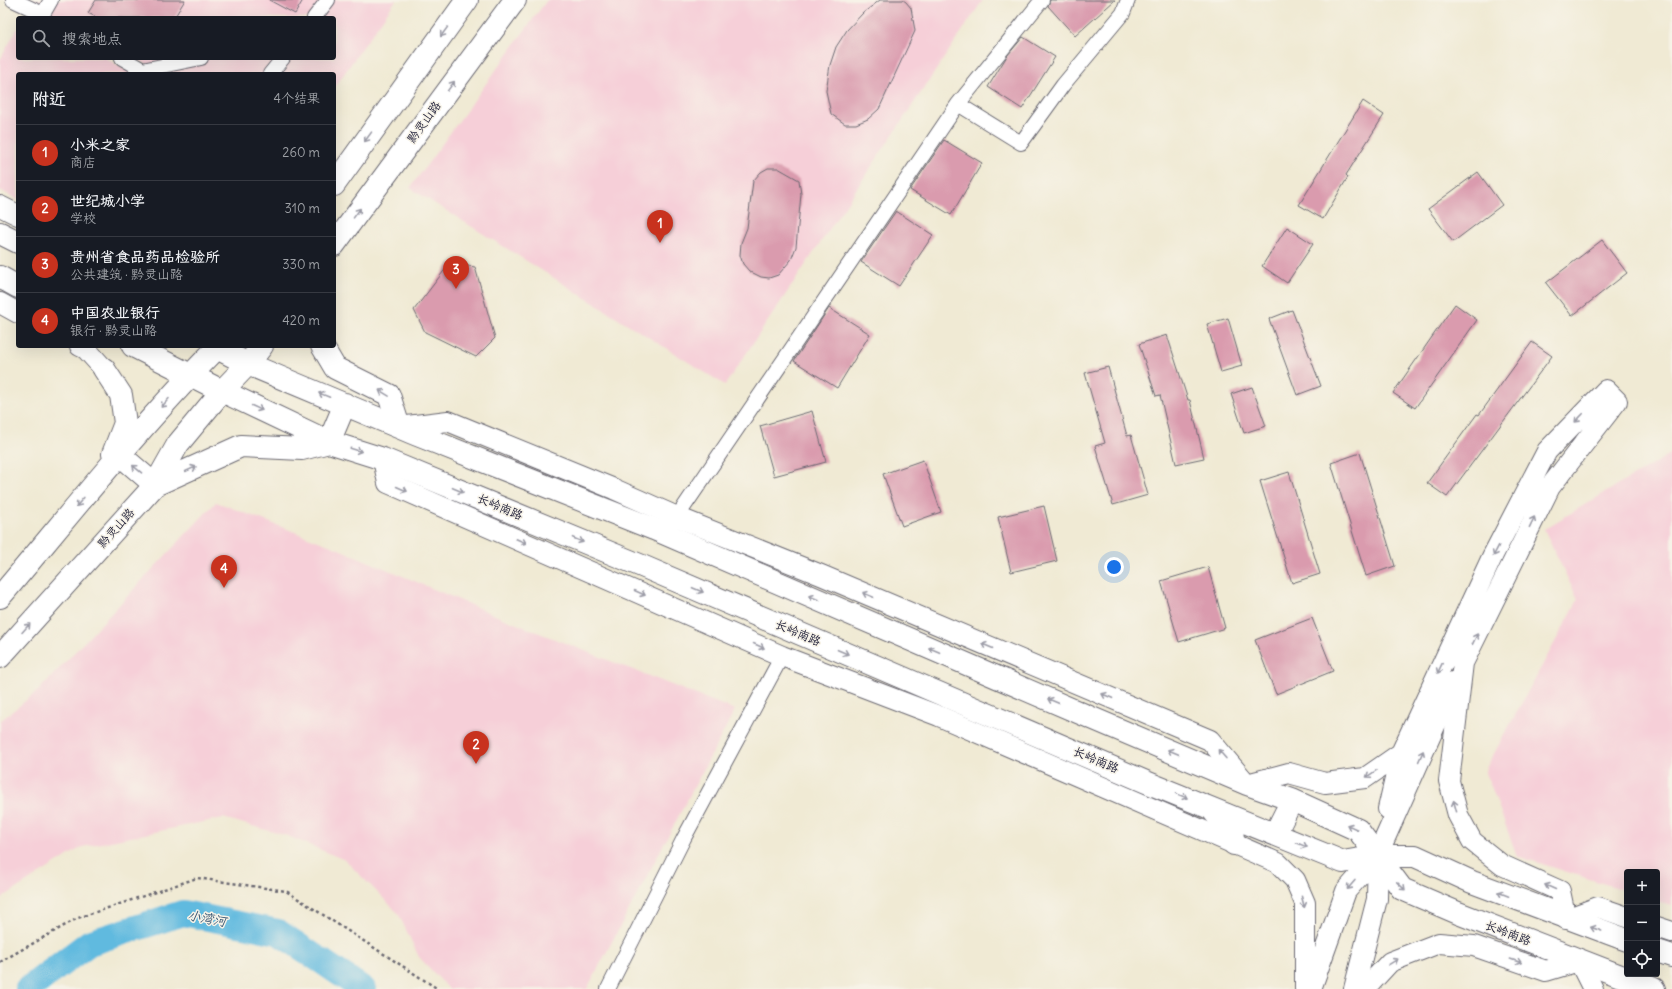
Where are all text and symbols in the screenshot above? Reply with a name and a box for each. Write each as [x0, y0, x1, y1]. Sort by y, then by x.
search box [16, 16, 336, 60]
one-way arrow [440, 26, 448, 37]
icon: search [30, 27, 52, 49]
text: 搜索地点 [62, 29, 122, 48]
one-way arrow [447, 81, 455, 92]
text: 附近 [32, 88, 66, 110]
text: 4个结果 [273, 90, 320, 107]
street label: 黔灵山路 [403, 98, 444, 146]
one-way arrow [364, 132, 372, 143]
text: 小米之家 [70, 135, 130, 154]
text: 1 [42, 144, 48, 161]
text: 260 m [282, 144, 320, 161]
text: 商店 [70, 154, 96, 171]
text: 世纪城小学 [70, 191, 145, 210]
text: 2 [41, 200, 49, 217]
text: 310 m [285, 200, 320, 217]
one-way arrow [353, 208, 361, 219]
text: 学校 [70, 210, 96, 227]
pin: 1 [647, 210, 673, 243]
text: 贵州省食品药品检验所 [70, 247, 220, 266]
text: 3 [41, 256, 49, 273]
text: 330 m [282, 256, 320, 273]
pin: 3 [443, 256, 469, 289]
text: 公共建筑 · 黔灵山路 [70, 266, 183, 283]
text: 中国农业银行 [70, 303, 160, 322]
text: 4 [41, 312, 49, 329]
text: 420 m [282, 312, 320, 329]
text: 银行 · 黔灵山路 [70, 322, 157, 339]
one-way arrow [378, 388, 389, 397]
one-way arrow [318, 391, 330, 399]
one-way arrow [160, 398, 170, 408]
one-way arrow [251, 405, 263, 412]
one-way arrow [1574, 413, 1584, 423]
one-way arrow [350, 447, 363, 454]
one-way arrow [132, 465, 142, 474]
one-way arrow [184, 465, 196, 472]
one-way arrow [395, 485, 407, 493]
one-way arrow [452, 487, 464, 494]
street label: 长岭南路 [475, 490, 525, 523]
one-way arrow [76, 496, 85, 507]
street label: 黔灵山路 [94, 505, 137, 551]
one-way arrow [1529, 517, 1537, 529]
one-way arrow [572, 536, 584, 544]
one-way arrow [514, 537, 526, 545]
one-way arrow [1491, 544, 1499, 556]
pin: 4 [211, 555, 237, 588]
your location [1104, 557, 1124, 577]
one-way arrow [692, 587, 704, 594]
one-way arrow [633, 590, 645, 597]
one-way arrow [862, 591, 874, 598]
one-way arrow [809, 594, 821, 602]
street label: 长岭南路 [773, 616, 823, 649]
one-way arrow [21, 623, 31, 633]
one-way arrow [1472, 633, 1479, 645]
one-way arrow [982, 641, 994, 649]
one-way arrow [752, 642, 764, 650]
one-way arrow [928, 645, 940, 653]
one-way arrow [837, 649, 849, 657]
one-way arrow [1436, 662, 1443, 674]
one-way arrow [1102, 692, 1114, 700]
one-way arrow [1047, 697, 1059, 704]
pin: 2 [463, 731, 489, 764]
street label: 长岭南路 [1071, 743, 1121, 776]
one-way arrow [1167, 748, 1179, 755]
one-way arrow [1217, 749, 1226, 759]
one-way arrow [1418, 751, 1425, 763]
one-way arrow [1365, 770, 1376, 778]
one-way arrow [1175, 793, 1187, 801]
one-way arrow [1451, 800, 1459, 813]
one-way arrow [1346, 823, 1358, 830]
one-way arrow [1296, 842, 1308, 849]
map controls [1624, 869, 1660, 977]
button: + [1624, 869, 1660, 905]
one-way arrow [1347, 880, 1356, 891]
one-way arrow [1395, 881, 1405, 891]
one-way arrow [1544, 883, 1556, 890]
one-way arrow [1498, 890, 1510, 898]
one-way arrow [1300, 895, 1308, 908]
button: − [1624, 905, 1660, 941]
water label: 小湾河 [186, 907, 230, 931]
street label: 长岭南路 [1483, 917, 1533, 948]
one-way arrow [1591, 925, 1603, 933]
button: locate [1624, 941, 1660, 977]
one-way arrow [1387, 958, 1399, 966]
one-way arrow [1509, 958, 1522, 965]

